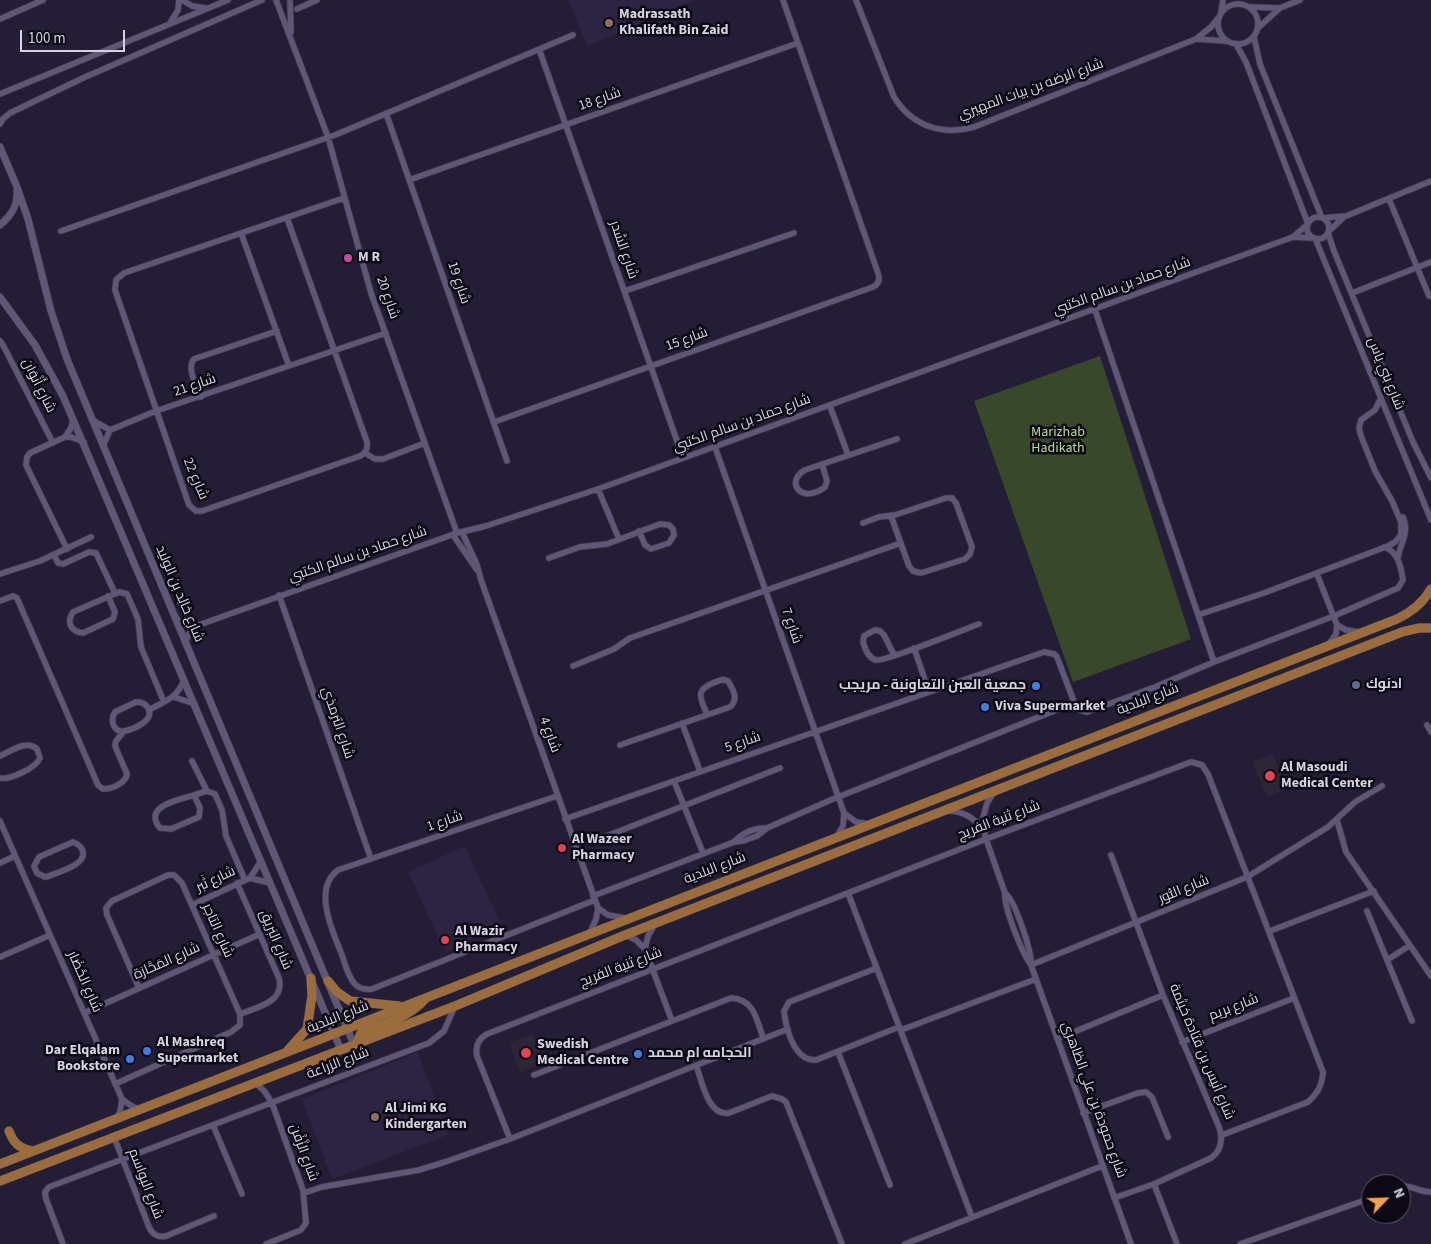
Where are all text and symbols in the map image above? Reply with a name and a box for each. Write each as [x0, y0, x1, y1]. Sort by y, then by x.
place label: Madrassath Khalifath Bin Zaid [619, 7, 728, 40]
marker: Madrassath Khalifath Bin Zaid [603, 17, 615, 29]
scale bar [22, 20, 128, 52]
text: 100 m [28, 28, 66, 49]
street label: شارع الرضه بن بيات المهيري [956, 56, 1106, 124]
street label: شارع 18 [577, 85, 623, 115]
street label: شارع السَّدر [605, 219, 641, 281]
place label: M R [358, 250, 380, 266]
marker: M R [342, 252, 354, 264]
street label: شارع حماد بن سالم الكتبي [1051, 254, 1193, 320]
street label: شارع 19 [443, 260, 473, 306]
street label: شارع 20 [372, 275, 402, 321]
street label: شارع 15 [664, 325, 710, 355]
street label: شارع بني ياس [1363, 335, 1407, 413]
street label: شارع أَنْوَان [17, 356, 59, 416]
street label: شارع 21 [172, 371, 218, 401]
street label: شارع حماد بن سالم الكتبي [671, 391, 813, 457]
park label: Marizhab Hadikath [1031, 425, 1085, 458]
street label: شارع 22 [179, 456, 211, 502]
street label: شارع حماد بن سالم الكتبي [287, 523, 429, 587]
street label: شارع خالِد بن الوليد [151, 543, 207, 645]
street label: شارع 7 [777, 606, 805, 646]
place label: ادنوك [1366, 677, 1402, 693]
place label: جمعية العبن التعاونبة - مريجب [839, 678, 1026, 694]
marker: ادنوك [1350, 679, 1362, 691]
marker: جمعية العبن التعاونبة - مريجب [1030, 680, 1042, 692]
street label: شارع البلدية [1115, 680, 1181, 720]
street label: شارع الترمذي [317, 685, 357, 761]
place label: Viva Supermarket [995, 699, 1105, 715]
marker: Viva Supermarket [979, 701, 991, 713]
street label: شارع 4 [535, 715, 563, 755]
street label: شارع 5 [723, 729, 763, 757]
place label: Al Masoudi Medical Center [1281, 760, 1373, 792]
marker: Al Masoudi Medical Center [1263, 769, 1277, 783]
street label: شارع ثنية الفريج [955, 798, 1043, 844]
street label: شارع 1 [425, 808, 465, 836]
place label: Al Wazeer Pharmacy [572, 832, 635, 864]
marker: Al Wazeer Pharmacy [556, 842, 568, 854]
street label: شارع البلدية [682, 849, 748, 889]
street label: شارع ثَبر [193, 864, 239, 896]
street label: شارع النُّور [1156, 872, 1212, 908]
street label: شارع التاجر [198, 901, 236, 961]
street label: شارع البَريق [255, 908, 295, 972]
place label: Al Wazir Pharmacy [455, 924, 518, 956]
marker: Al Wazir Pharmacy [439, 934, 451, 946]
street label: شارع المَحَّارَة [131, 940, 203, 984]
street label: شارع ثنية الفريج [577, 945, 665, 991]
street label: شارع الحْضَار [63, 949, 105, 1015]
street label: شارع أنيس بن قتادة خيثمة [1165, 981, 1237, 1123]
street label: شارع بريم [1207, 991, 1261, 1025]
street label: شارع البلدية [305, 998, 371, 1038]
street label: شارع حمودة بن علي الظاهري [1057, 1019, 1129, 1181]
place label: Al Mashreq Supermarket [157, 1035, 238, 1068]
place label: Swedish Medical Centre [537, 1037, 629, 1070]
place label: Dar Elqalam Bookstore [45, 1043, 120, 1076]
street label: شارع الزراعة [304, 1044, 372, 1084]
marker: Al Mashreq Supermarket [141, 1045, 153, 1057]
marker: Swedish Medical Centre [519, 1046, 533, 1060]
place label: الحجامه ام محمد [648, 1046, 752, 1062]
marker: الحجامه ام محمد [632, 1048, 644, 1060]
marker: Dar Elqalam Bookstore [124, 1053, 136, 1065]
place label: Al Jimi KG Kindergarten [385, 1101, 467, 1134]
marker: Al Jimi KG Kindergarten [369, 1111, 381, 1123]
street label: شارع الزَّفْن [285, 1122, 321, 1184]
street label: شارع البواسم [124, 1146, 166, 1222]
north arrow [1361, 1174, 1411, 1224]
text: N [1388, 1185, 1410, 1202]

